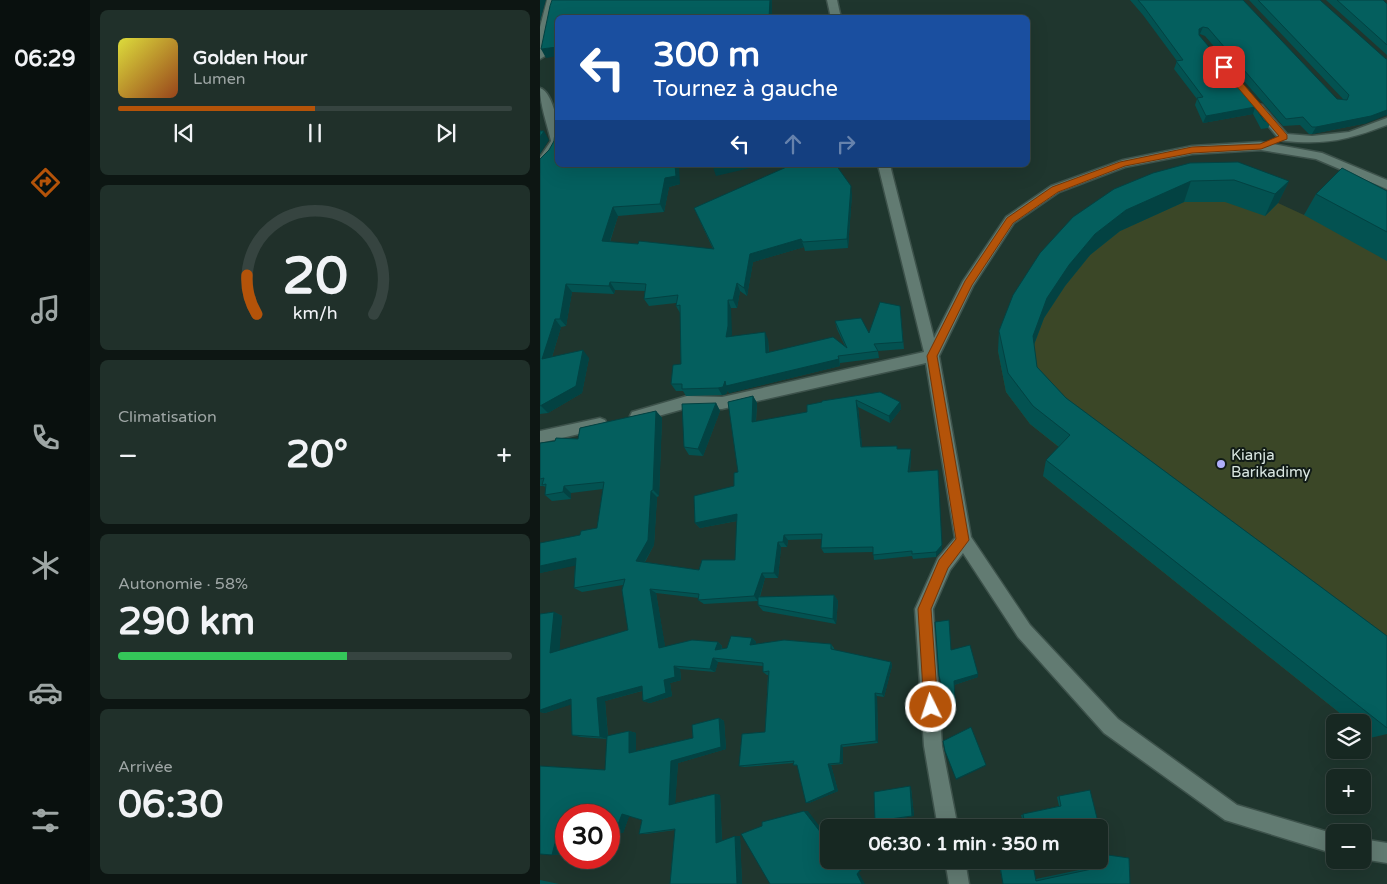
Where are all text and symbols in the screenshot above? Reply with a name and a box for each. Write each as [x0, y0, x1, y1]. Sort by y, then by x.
text: 300 m [653, 34, 760, 76]
icon: left [570, 35, 635, 100]
text: 06:29 [15, 46, 75, 72]
pin [1203, 46, 1245, 88]
text: Golden Hour [193, 47, 307, 69]
icon: arrive [1210, 53, 1238, 81]
text: Lumen [193, 69, 245, 89]
text: Tournez à gauche [653, 76, 838, 102]
icon: previous [170, 119, 198, 147]
icon: pause [301, 119, 329, 147]
icon: next [432, 119, 460, 147]
icon: left [726, 130, 754, 158]
icon: ahead [779, 130, 807, 158]
icon: right [832, 130, 860, 158]
icon: directions [28, 165, 63, 200]
text: 20 [282, 245, 348, 308]
icon: music [28, 292, 63, 327]
text: km/h [293, 303, 337, 324]
text: Climatisation [118, 407, 217, 427]
icon: phone [28, 420, 63, 455]
text: 20° [286, 432, 348, 478]
text: − [118, 439, 138, 473]
text: + [496, 439, 512, 473]
place label: Kianja Barikadimy [1231, 446, 1311, 481]
marker: Kianja Barikadimy [1215, 458, 1227, 470]
icon: climate [28, 548, 63, 583]
text: Autonomie · 58% [118, 574, 248, 594]
text: 290 km [118, 599, 255, 645]
icon: car [28, 675, 63, 710]
position arrow [904, 680, 956, 732]
map controls [1326, 714, 1371, 869]
button: layers [1326, 714, 1371, 759]
text: Arrivée [118, 757, 173, 777]
button: + [1326, 769, 1371, 814]
text: 06:30 [118, 782, 223, 828]
icon: filters [28, 803, 63, 838]
speed limit sign: 30 [555, 804, 620, 869]
button: − [1326, 824, 1371, 869]
text: 06:30 · 1 min · 350 m [868, 833, 1060, 855]

